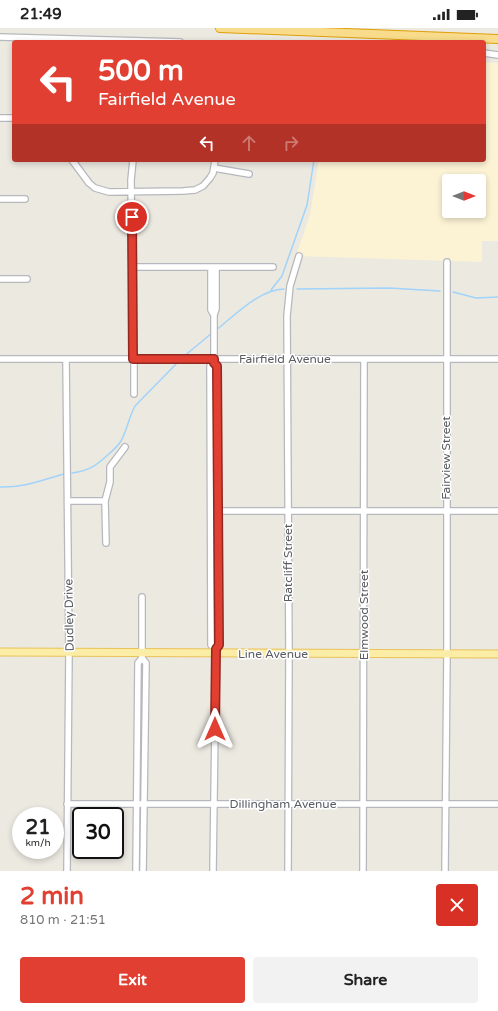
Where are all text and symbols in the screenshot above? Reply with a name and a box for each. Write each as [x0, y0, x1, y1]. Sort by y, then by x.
text: 21:49 [20, 5, 62, 23]
text: 500 m [98, 54, 184, 88]
icon: left [32, 56, 84, 108]
text: Fairfield Avenue [98, 88, 236, 110]
icon: left [196, 132, 218, 154]
icon: ahead [238, 132, 260, 154]
icon: right [280, 132, 302, 154]
north arrow [442, 174, 486, 218]
map controls [442, 174, 486, 218]
pin [115, 200, 149, 234]
icon: arrive [121, 206, 143, 228]
street label: Fairfield Avenue [239, 352, 331, 366]
street label: Fairview Street [439, 416, 453, 500]
street label: Ratcliff Street [281, 523, 295, 602]
street label: Elmwood Street [357, 569, 371, 660]
street label: Dudley Drive [61, 578, 77, 651]
street label: Line Avenue [238, 647, 308, 661]
position arrow [194, 708, 236, 750]
street label: Dillingham Avenue [230, 797, 337, 811]
speed limit sign: 30 [72, 807, 124, 859]
text: 21 [25, 816, 51, 840]
text: km/h [25, 837, 51, 849]
text: 2 min [20, 882, 84, 911]
button: close [436, 884, 478, 926]
text: 810 m · 21:51 [20, 912, 106, 928]
button: Exit [20, 957, 245, 1003]
button: Share [253, 957, 478, 1003]

